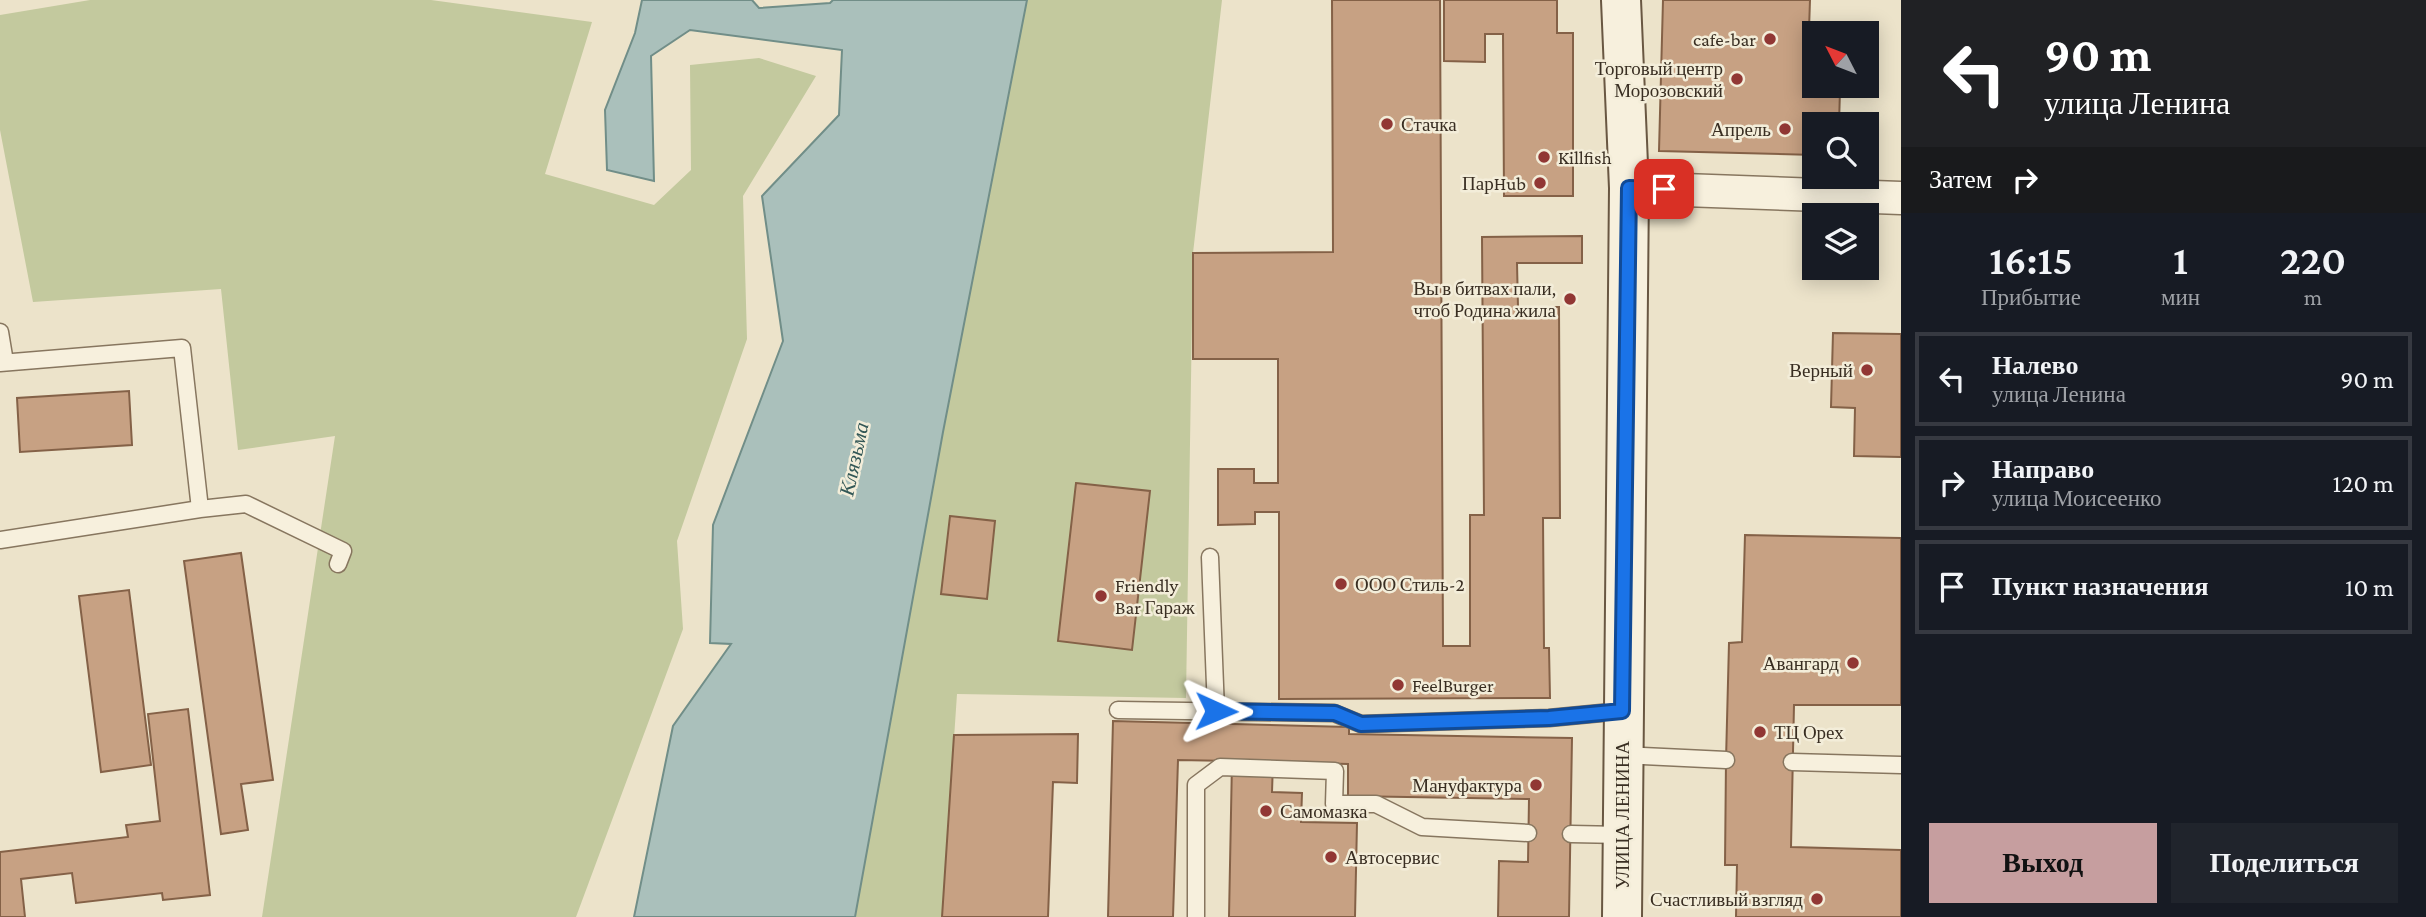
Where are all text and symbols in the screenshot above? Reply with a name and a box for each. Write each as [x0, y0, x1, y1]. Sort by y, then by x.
north arrow [1802, 21, 1880, 98]
map controls [1802, 21, 1879, 280]
text: 90 m [2044, 27, 2151, 82]
icon: left [1929, 28, 2020, 119]
place label: cafe-bar [1693, 29, 1756, 50]
marker: cafe-bar [1762, 31, 1778, 47]
place label: Торговый центр Морозовский [1595, 58, 1723, 101]
marker: Торговый центр Морозовский [1729, 71, 1745, 87]
text: улица Ленина [2044, 85, 2230, 121]
button: search [1802, 112, 1879, 189]
place label: Стачка [1401, 114, 1457, 135]
marker: Стачка [1379, 116, 1395, 132]
place label: Апрель [1711, 119, 1771, 140]
marker: Апрель [1777, 121, 1793, 137]
place label: Killfish [1558, 147, 1612, 168]
marker: Killfish [1536, 149, 1552, 165]
pin [1634, 159, 1694, 219]
icon: right [2006, 161, 2044, 199]
text: Затем [1929, 165, 1992, 194]
icon: arrive [1645, 170, 1683, 208]
place label: ПарHub [1462, 173, 1526, 194]
marker: ПарHub [1532, 175, 1548, 191]
button: layers [1802, 203, 1879, 280]
text: 16:15 [1989, 236, 2073, 283]
text: 1 [2173, 236, 2188, 283]
text: 220 [2280, 236, 2346, 283]
place label: Вы в битвах пали, чтоб Родина жила [1413, 278, 1557, 321]
text: Прибытие [1981, 284, 2081, 310]
text: мин [2161, 284, 2200, 310]
text: m [2304, 284, 2322, 310]
marker: Вы в битвах пали, чтоб Родина жила [1562, 291, 1578, 307]
text: Налево [1992, 351, 2078, 380]
place label: Верный [1789, 360, 1853, 381]
icon: left [1933, 360, 1971, 398]
marker: Верный [1859, 362, 1875, 378]
text: 90 m [2340, 365, 2394, 394]
text: улица Ленина [1992, 381, 2126, 407]
water label: Клязьма [834, 420, 873, 499]
text: Направо [1992, 455, 2094, 484]
icon: right [1933, 464, 1971, 502]
text: 120 m [2333, 469, 2394, 498]
text: улица Моисеенко [1992, 485, 2162, 511]
icon: arrive [1933, 568, 1971, 606]
text: Пункт назначения [1992, 572, 2209, 601]
text: 10 m [2345, 573, 2394, 602]
place label: ООО Стиль-2 [1355, 574, 1464, 595]
place label: Friendly Bar Гараж [1115, 575, 1195, 618]
marker: ООО Стиль-2 [1333, 576, 1349, 592]
marker: Friendly Bar Гараж [1093, 588, 1109, 604]
place label: Авангард [1763, 653, 1839, 674]
marker: Авангард [1845, 655, 1861, 671]
position arrow [1179, 674, 1253, 748]
place label: FeelBurger [1412, 675, 1494, 696]
marker: FeelBurger [1390, 677, 1406, 693]
place label: ТЦ Орех [1774, 722, 1844, 743]
marker: ТЦ Орех [1752, 724, 1768, 740]
street label: УЛИЦА ЛЕНИНА [1612, 741, 1633, 889]
place label: Мануфактура [1412, 775, 1523, 796]
marker: Мануфактура [1528, 777, 1544, 793]
place label: Самомазка [1280, 801, 1368, 822]
marker: Самомазка [1258, 803, 1274, 819]
button: Выход [1929, 823, 2157, 903]
button: Поделиться [2171, 823, 2398, 903]
place label: Автосервис [1345, 847, 1439, 868]
marker: Автосервис [1323, 849, 1339, 865]
place label: Счастливый взгляд [1650, 889, 1803, 910]
marker: Счастливый взгляд [1809, 891, 1825, 907]

